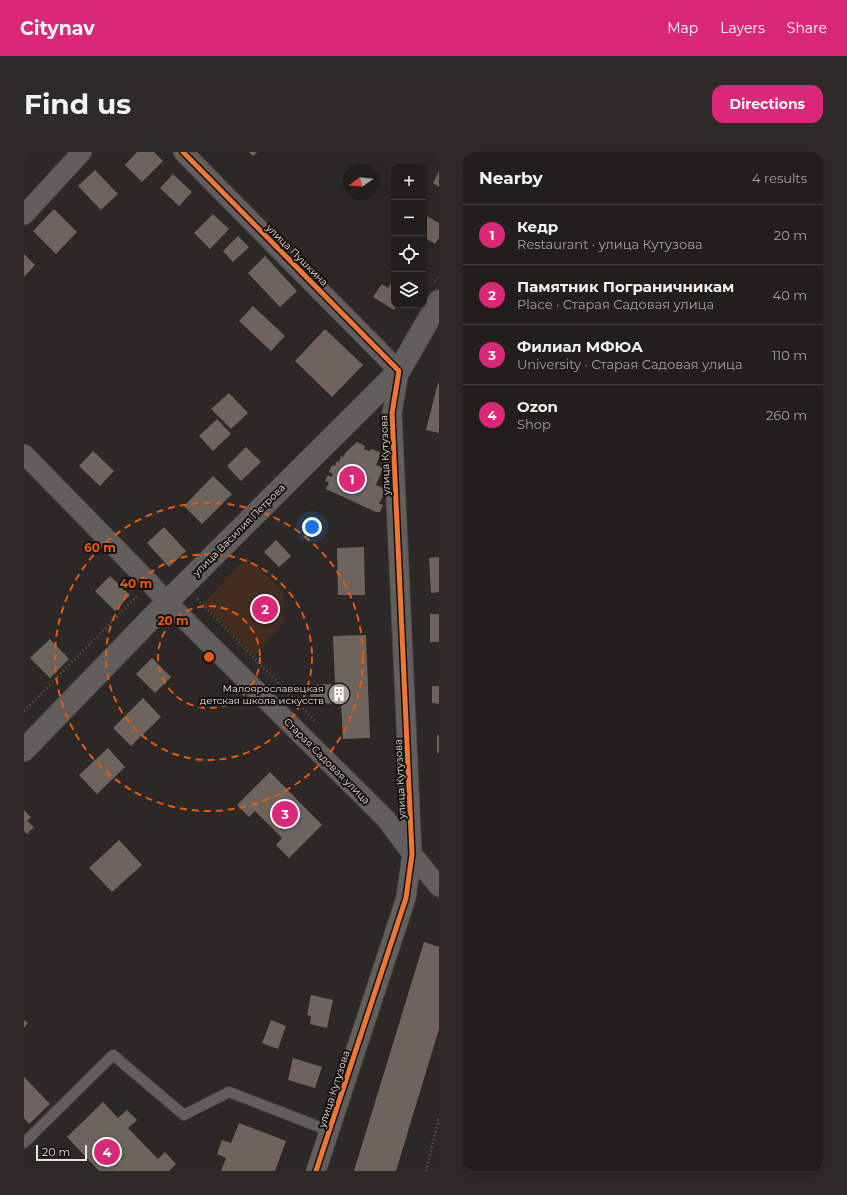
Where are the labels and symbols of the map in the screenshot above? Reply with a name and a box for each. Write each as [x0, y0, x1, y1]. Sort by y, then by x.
north arrow [343, 164, 379, 200]
street label: улица Пушкина [263, 221, 331, 289]
street label: улица Кутузова [377, 415, 393, 496]
pin: 1 [339, 464, 365, 494]
street label: улица Василия Петрова [189, 481, 288, 580]
your location [302, 517, 322, 537]
text: 60 m [84, 540, 116, 555]
text: 40 m [120, 576, 152, 591]
pin: 2 [252, 594, 278, 624]
text: 20 m [157, 613, 189, 628]
centre of rings [202, 650, 216, 664]
building icon: Малоярославецкая детская школа искусств [326, 681, 352, 707]
place label: Малоярославецкая детская школа искусств [200, 682, 324, 707]
street label: Старая Садовая улица [281, 715, 373, 807]
street label: улица Кутузова [391, 739, 409, 820]
pin: 3 [272, 799, 298, 829]
street label: улица Кутузова [315, 1049, 353, 1130]
pin: 4 [94, 1137, 120, 1167]
scale bar [36, 1143, 87, 1162]

